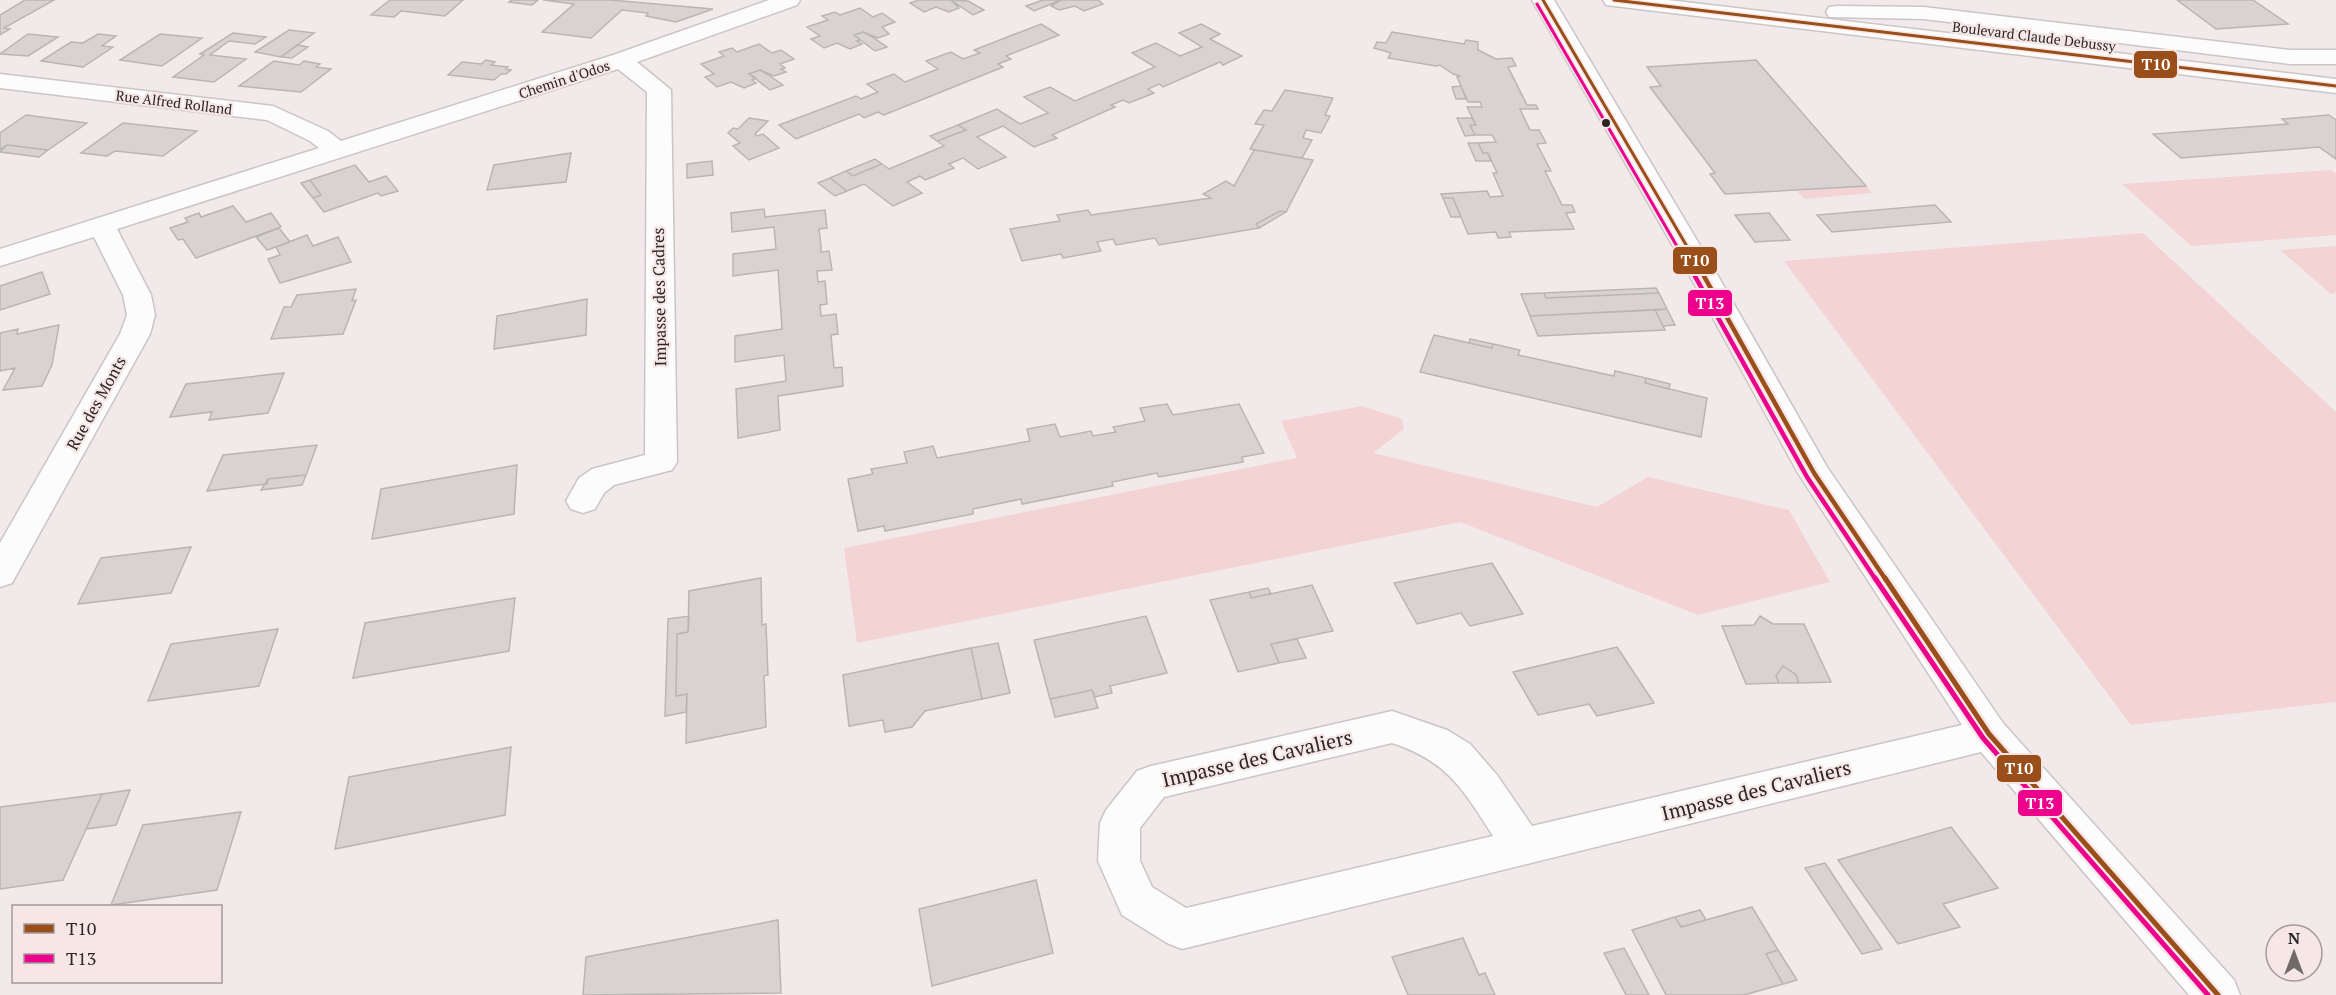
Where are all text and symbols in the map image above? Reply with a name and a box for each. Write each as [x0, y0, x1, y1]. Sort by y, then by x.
street label: Boulevard Claude Debussy [1951, 17, 2118, 56]
line badge: T10 [2133, 50, 2178, 79]
text: T10 [2142, 53, 2170, 75]
street label: Chemin d'Odos [516, 55, 612, 103]
street label: Rue Alfred Rolland [115, 85, 234, 119]
unlabelled marker [1600, 117, 1612, 129]
street label: Impasse des Cadres [647, 228, 671, 366]
line badge: T10 [1672, 246, 1718, 275]
text: T10 [1681, 249, 1709, 271]
line badge: T13 [1687, 289, 1733, 317]
text: T13 [1696, 292, 1724, 314]
street label: Rue des Monts [61, 352, 131, 454]
street label: Impasse des Cavaliers [1159, 723, 1355, 793]
street label: Impasse des Cavaliers [1658, 753, 1854, 827]
line badge: T10 [1996, 754, 2042, 783]
text: T10 [2005, 757, 2033, 779]
line badge: T13 [2017, 789, 2063, 817]
text: T13 [2026, 792, 2054, 814]
legend [12, 905, 222, 983]
text: T10 [66, 916, 96, 940]
north arrow [2264, 923, 2324, 983]
text: N [2288, 927, 2300, 949]
text: T13 [66, 946, 96, 970]

